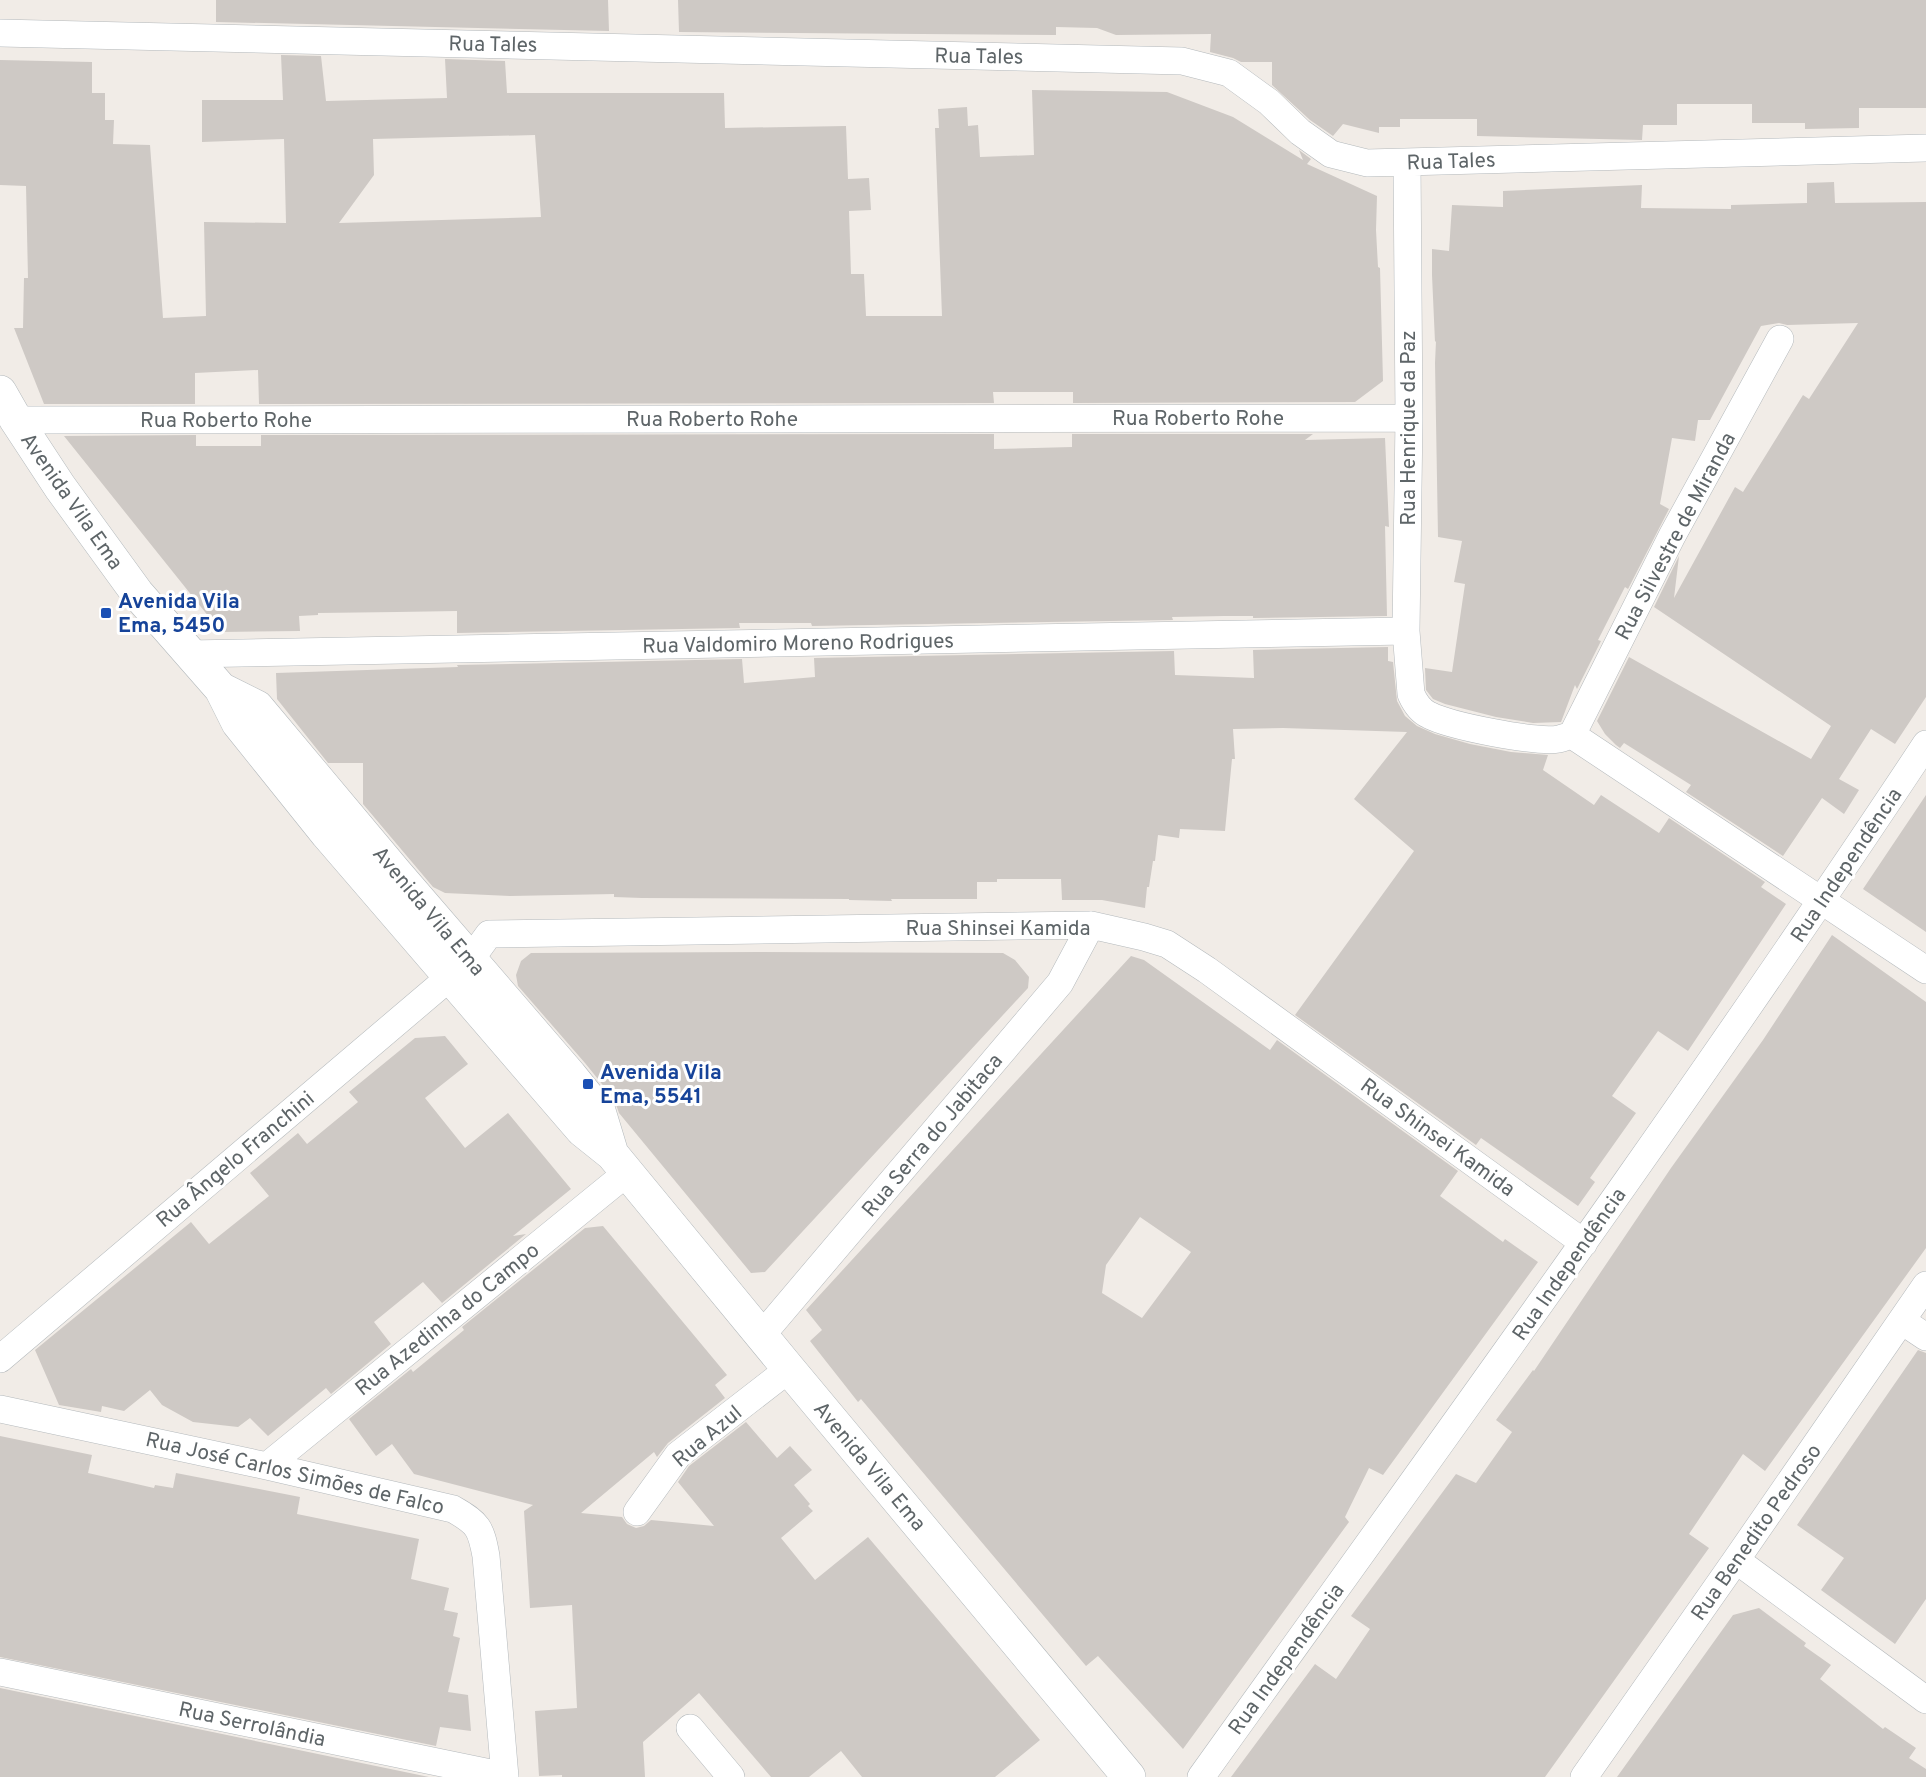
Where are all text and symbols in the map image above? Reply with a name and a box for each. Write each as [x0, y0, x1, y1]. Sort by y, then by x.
street label: Rua Tales [448, 31, 538, 60]
street label: Rua Tales [934, 43, 1024, 72]
street label: Rua Tales [1406, 147, 1496, 178]
street label: Rua Henrique da Paz [1396, 330, 1423, 526]
street label: Rua Roberto Rohe [1112, 406, 1284, 433]
street label: Rua Roberto Rohe [626, 407, 798, 434]
street label: Rua Roberto Rohe [140, 408, 312, 435]
street label: Avenida Vila Ema [13, 428, 128, 576]
street label: Rua Silvestre de Miranda [1610, 428, 1743, 645]
place label: Avenida Vila Ema, 5450 [118, 589, 240, 640]
marker: Avenida Vila Ema, 5450 [99, 606, 113, 620]
street label: Rua Valdomiro Moreno Rodrigues [642, 628, 954, 661]
street label: Rua Independência [1785, 783, 1909, 948]
street label: Avenida Vila Ema [366, 841, 490, 982]
street label: Rua Shinsei Kamida [905, 916, 1091, 943]
street label: Rua Serra do Jabitaca [857, 1049, 1010, 1223]
place label: Avenida Vila Ema, 5541 [600, 1060, 722, 1111]
street label: Rua Shinsei Kamida [1354, 1073, 1520, 1204]
marker: Avenida Vila Ema, 5541 [581, 1077, 595, 1091]
street label: Rua Ângelo Franchini [151, 1085, 321, 1234]
street label: Rua Independência [1507, 1183, 1633, 1347]
street label: Rua Azedinha do Campo [350, 1238, 546, 1403]
street label: Avenida Vila Ema [807, 1396, 931, 1537]
street label: Rua Azul [668, 1400, 748, 1474]
street label: Rua José Carlos Simões de Falco [143, 1427, 447, 1522]
street label: Rua Benedito Pedroso [1686, 1439, 1828, 1626]
street label: Rua Independência [1223, 1579, 1351, 1741]
street label: Rua Serrolândia [176, 1697, 328, 1754]

